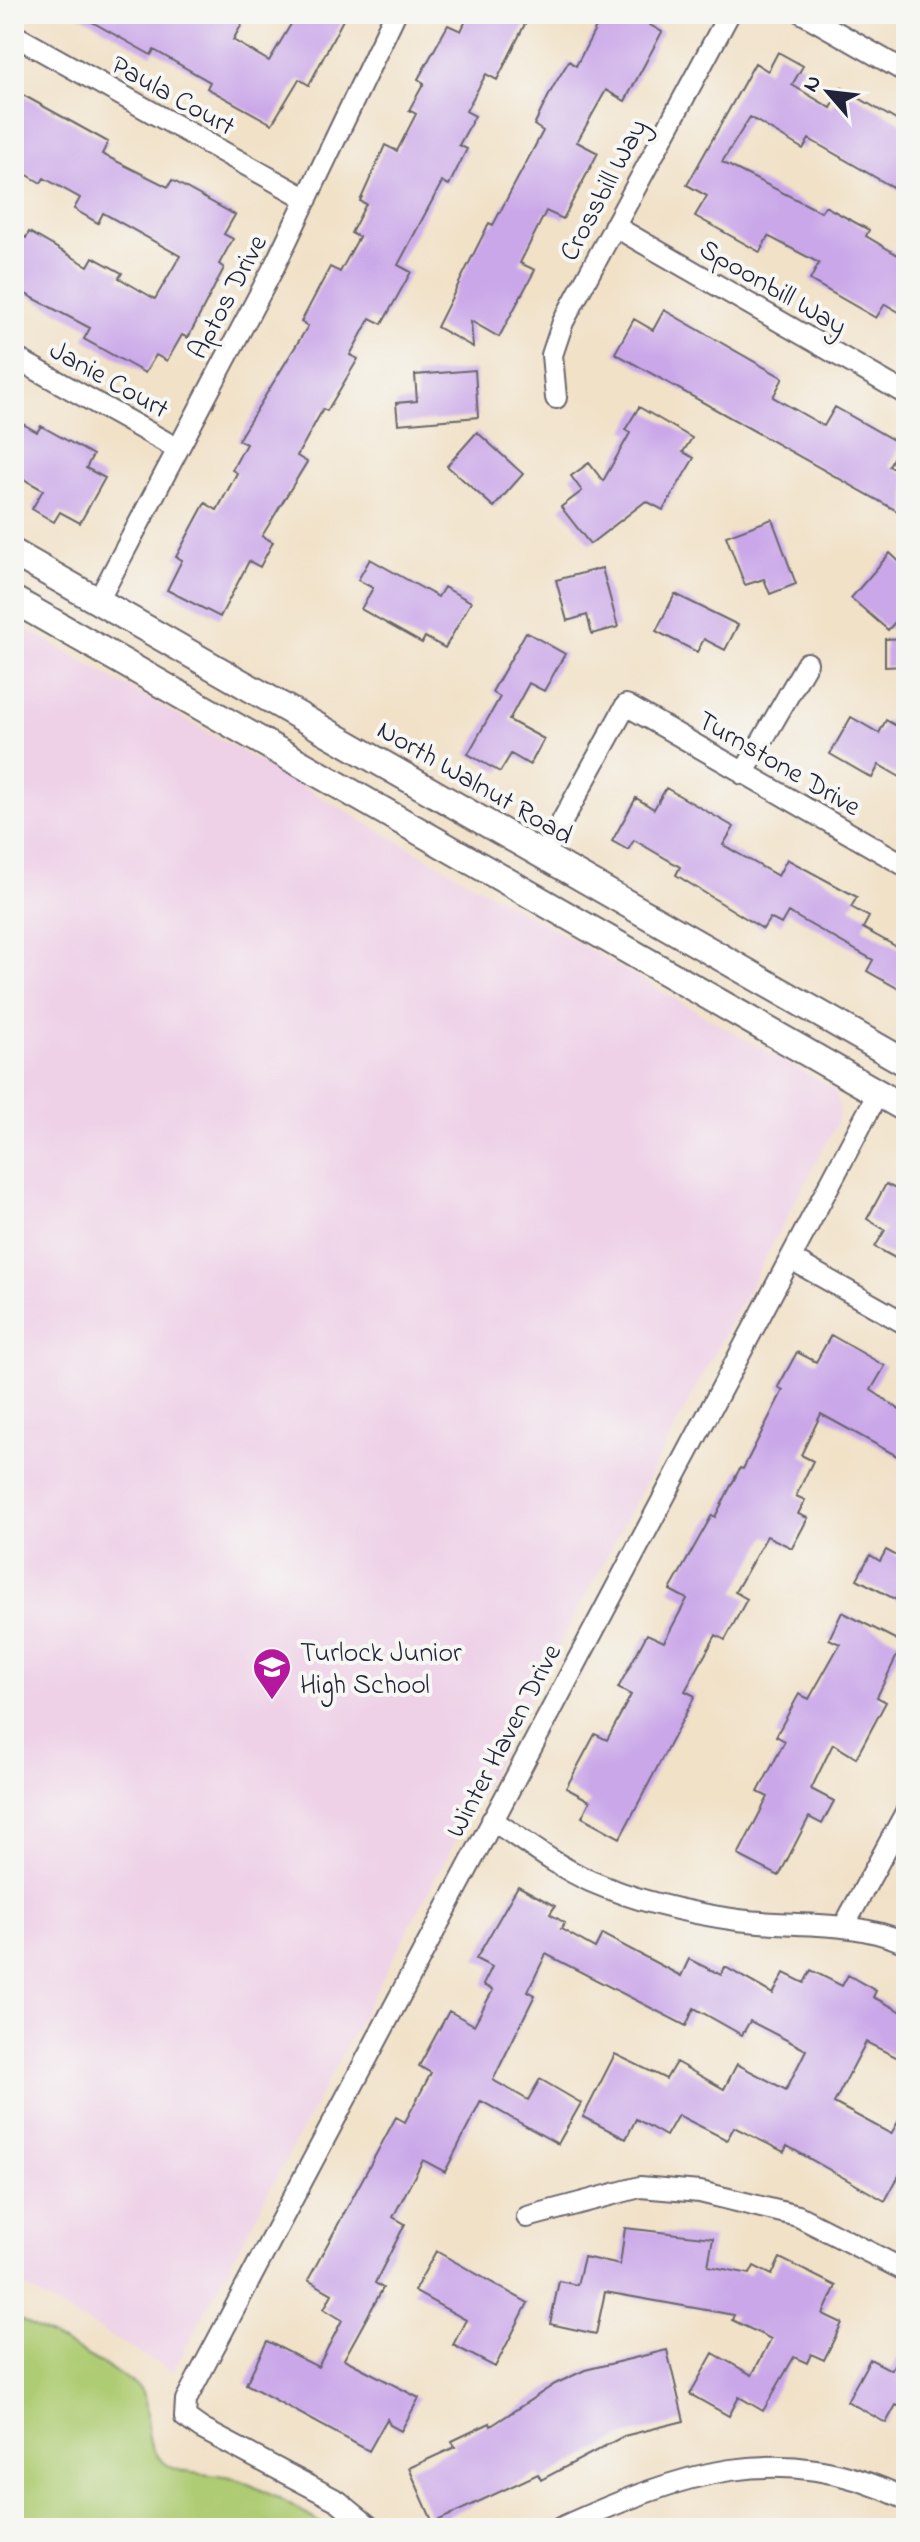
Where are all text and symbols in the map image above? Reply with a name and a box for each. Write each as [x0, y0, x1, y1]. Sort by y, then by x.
street label: Paula Court [103, 46, 242, 148]
north arrow [788, 52, 868, 132]
text: N [795, 70, 831, 98]
street label: Crossbill Way [550, 112, 660, 269]
street label: Aptos Drive [179, 228, 279, 367]
street label: Spoonbill Way [691, 230, 854, 348]
street label: Janie Court [41, 331, 176, 431]
street label: Turnstone Drive [689, 702, 868, 829]
street label: North Walnut Road [369, 711, 580, 857]
place label: Turlock Junior High School [300, 1634, 462, 1707]
street label: Winter Haven Drive [437, 1637, 574, 1846]
school or university icon: Turlock Junior High School [251, 1646, 293, 1701]

